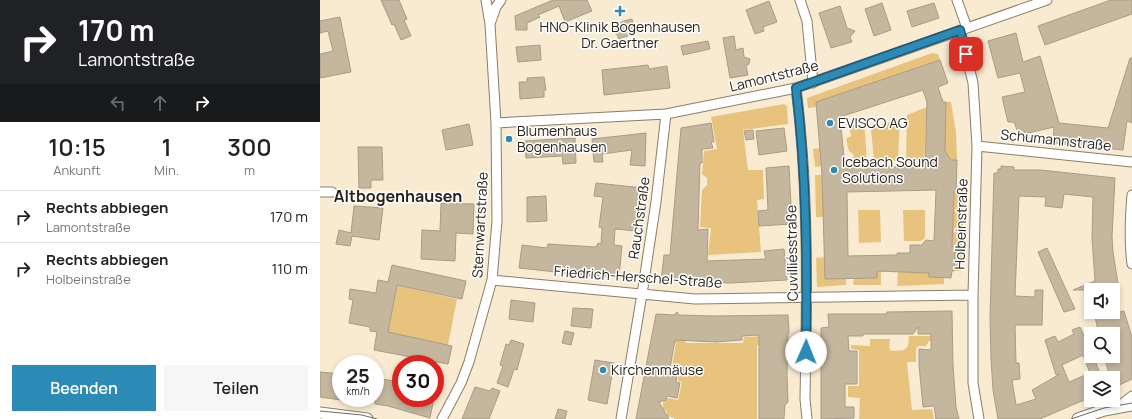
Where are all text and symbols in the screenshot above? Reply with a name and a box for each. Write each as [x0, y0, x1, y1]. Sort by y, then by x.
marker: HNO-Klinik Bogenhausen Dr. Gaertner [614, 5, 626, 17]
text: 170 m [78, 11, 154, 49]
icon: right [12, 16, 64, 68]
place label: HNO-Klinik Bogenhausen Dr. Gaertner [540, 17, 700, 52]
pin [949, 37, 983, 71]
icon: arrive [955, 43, 977, 65]
text: Lamontstraße [78, 47, 195, 71]
street label: Lamontstraße [727, 55, 820, 96]
icon: left [107, 92, 129, 114]
icon: ahead [149, 92, 171, 114]
icon: right [191, 92, 213, 114]
place label: EVISCO AG [838, 113, 908, 132]
marker: EVISCO AG [825, 118, 835, 128]
place label: Blumenhaus Bogenhausen [517, 121, 607, 156]
street label: Schumannstraße [1000, 124, 1112, 155]
text: 10:15 [48, 130, 106, 163]
text: 1 [161, 130, 172, 163]
text: 300 [227, 130, 272, 163]
marker: Blumenhaus Bogenhausen [504, 134, 514, 144]
place label: Icebach Sound Solutions [842, 152, 938, 187]
text: Ankunft [53, 161, 101, 179]
text: Min. [154, 161, 179, 179]
text: m [244, 161, 255, 179]
marker: Icebach Sound Solutions [829, 165, 839, 175]
street label: Sternwartstraße [467, 171, 492, 279]
street label: Rauchstraße [623, 175, 654, 260]
street label: Holbeinstraße [949, 178, 972, 270]
district label: Altbogenhausen [334, 185, 462, 207]
text: Rechts abbiegen [46, 197, 168, 218]
street label: Cuvilliésstraße [781, 205, 802, 301]
icon: right [12, 206, 34, 228]
text: 170 m [270, 206, 308, 227]
text: Lamontstraße [46, 218, 131, 236]
text: Rechts abbiegen [46, 249, 168, 270]
icon: right [12, 258, 34, 280]
text: 110 m [271, 258, 308, 279]
street label: Friedrich-Herschel-Straße [553, 261, 723, 292]
text: Holbeinstraße [46, 270, 131, 288]
map controls [1084, 283, 1120, 407]
button: sound [1084, 283, 1120, 319]
button: search [1084, 327, 1120, 363]
position arrow [785, 331, 827, 373]
speed limit sign: 30 [392, 355, 444, 407]
place label: Kirchenmäuse [611, 360, 703, 379]
text: 25 [346, 362, 370, 389]
button: Beenden [12, 365, 156, 411]
button: Teilen [164, 365, 308, 411]
marker: Kirchenmäuse [598, 365, 608, 375]
button: layers [1084, 371, 1120, 407]
text: km/h [346, 384, 370, 398]

